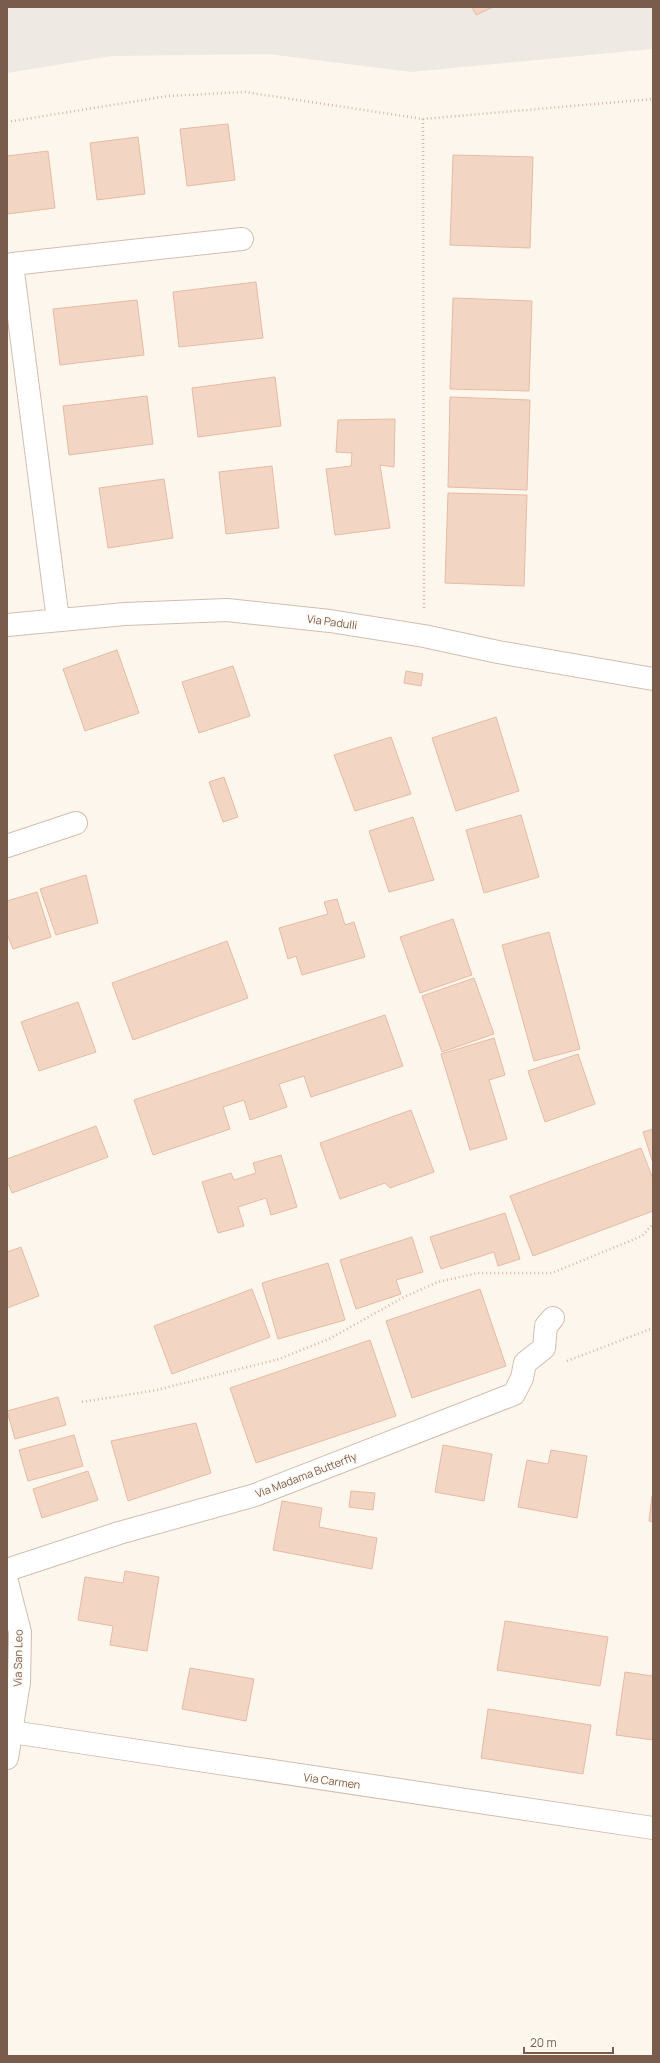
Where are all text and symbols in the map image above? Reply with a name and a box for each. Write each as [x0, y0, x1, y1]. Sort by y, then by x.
street label: Via Padulli [306, 611, 358, 632]
street label: Via Madama Butterfly [253, 1448, 359, 1501]
street label: Via San Leo [9, 1629, 26, 1687]
street label: Via Carmen [303, 1769, 362, 1792]
scale bar [524, 2029, 613, 2055]
text: 20 m [530, 2034, 557, 2051]

